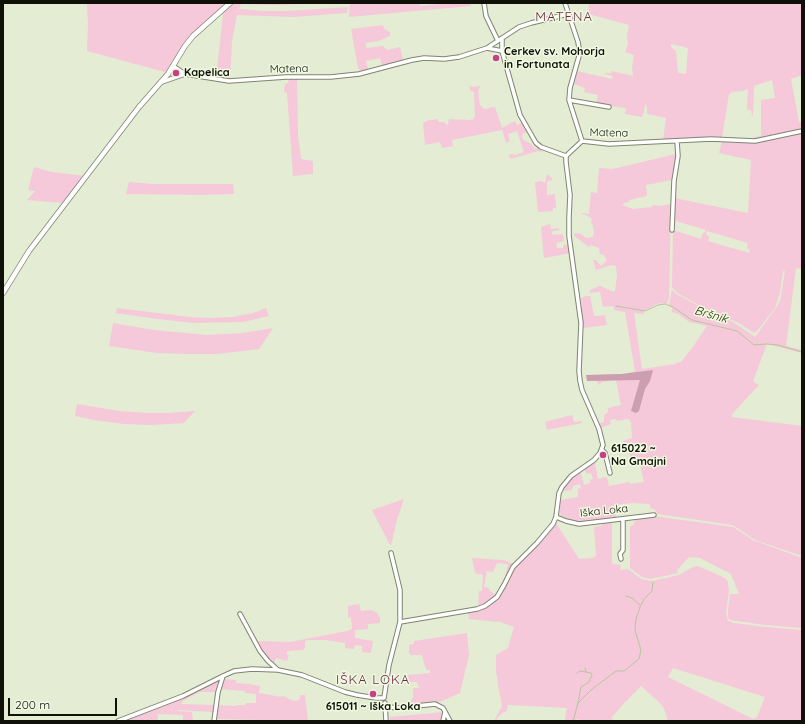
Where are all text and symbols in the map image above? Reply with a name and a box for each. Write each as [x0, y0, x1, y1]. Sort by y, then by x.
district label: MATENA [535, 9, 593, 25]
place label: Cerkev sv. Mohorja in Fortunata [504, 45, 605, 71]
marker: Cerkev sv. Mohorja in Fortunata [491, 53, 501, 63]
street label: Matena [270, 62, 308, 76]
place label: Kapelica [184, 66, 230, 80]
marker: Kapelica [171, 68, 181, 78]
street label: Matena [590, 126, 628, 140]
water label: Bršnik [693, 303, 729, 327]
place label: 615022 ~ Na Gmajni [611, 442, 666, 468]
marker: 615022 ~ Na Gmajni [598, 450, 608, 460]
street label: Iška Loka [579, 502, 629, 520]
district label: IŠKA LOKA [336, 672, 410, 688]
marker: 615011 ~ Iška Loka [368, 689, 378, 699]
scale bar [10, 690, 119, 716]
text: 200 m [15, 697, 50, 712]
place label: 615011 ~ Iška Loka [326, 700, 420, 714]

